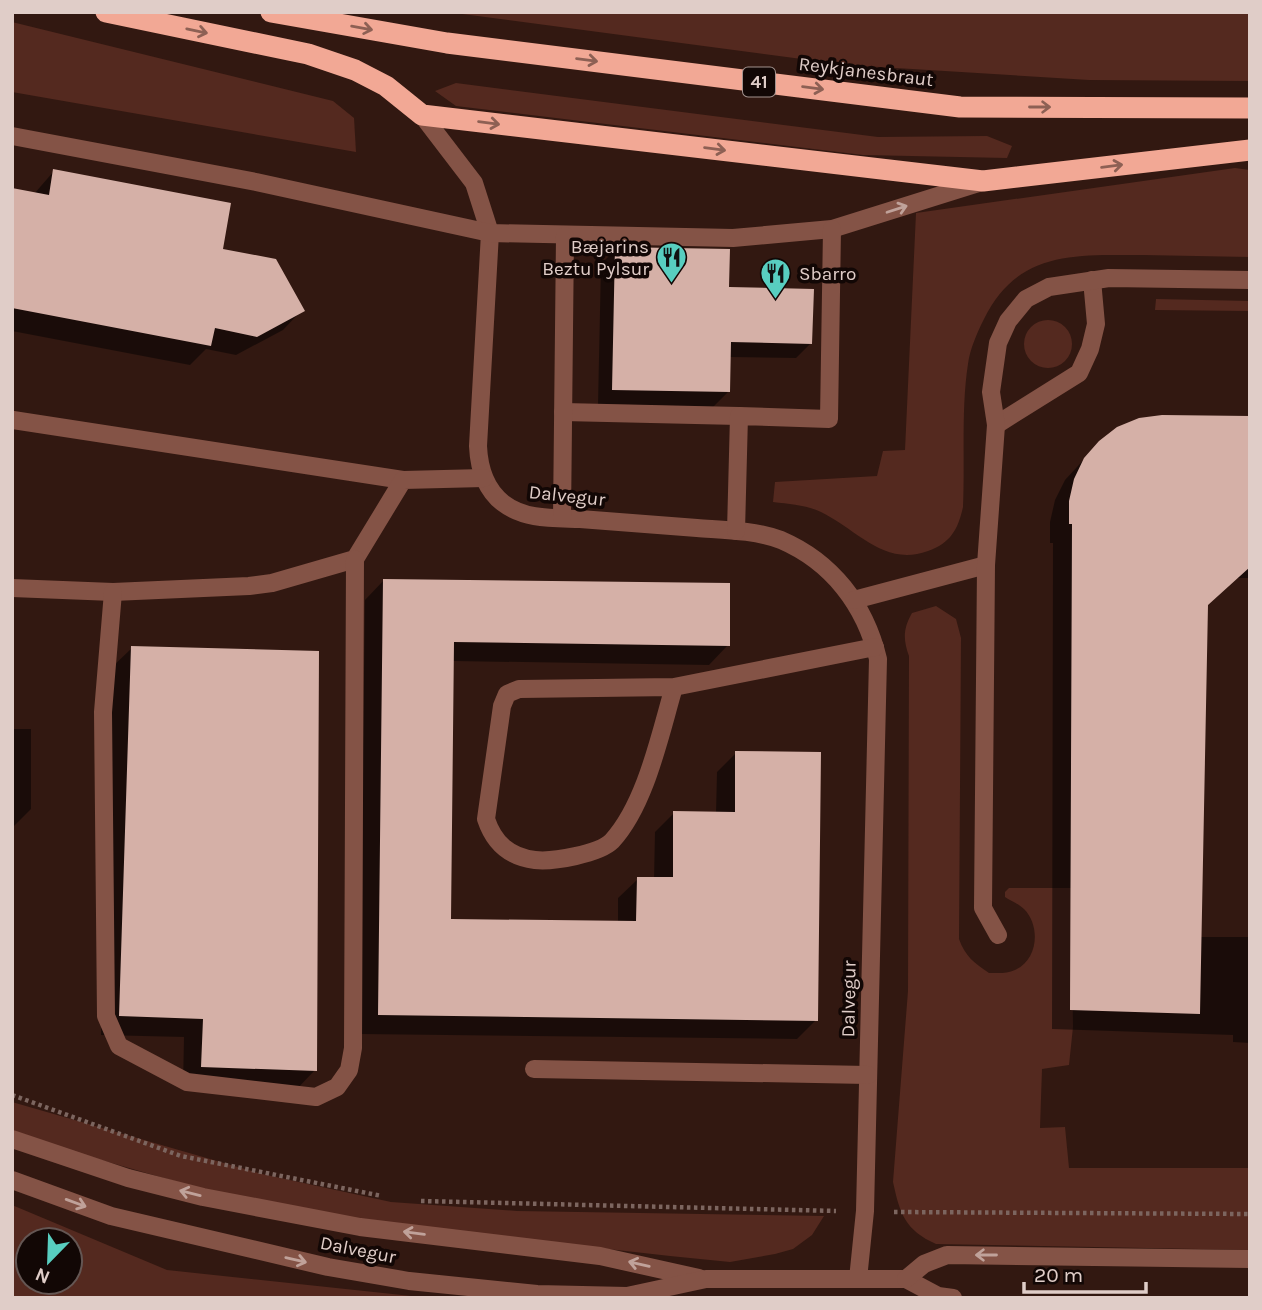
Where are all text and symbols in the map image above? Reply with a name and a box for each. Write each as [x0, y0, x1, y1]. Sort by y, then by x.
one-way arrow [350, 22, 373, 35]
one-way arrow [185, 24, 208, 38]
street label: Reykjanesbraut [797, 53, 935, 91]
one-way arrow [576, 54, 598, 67]
road number: 41 [743, 68, 775, 96]
one-way arrow [801, 82, 824, 95]
one-way arrow [1028, 100, 1051, 114]
one-way arrow [478, 116, 500, 129]
one-way arrow [703, 143, 726, 156]
one-way arrow [1100, 160, 1122, 173]
one-way arrow [886, 201, 908, 214]
place label: Bæjarins Beztu Pylsur [542, 236, 649, 280]
restaurant icon: Bæjarins Beztu Pylsur [655, 241, 689, 285]
restaurant icon: Sbarro [759, 257, 793, 301]
place label: Sbarro [799, 263, 856, 285]
street label: Dalvegur [528, 481, 606, 511]
street label: Dalvegur [837, 960, 861, 1038]
one-way arrow [179, 1186, 201, 1199]
one-way arrow [65, 1198, 87, 1210]
north arrow [14, 1226, 84, 1296]
one-way arrow [403, 1227, 426, 1240]
street label: Dalvegur [318, 1232, 398, 1268]
one-way arrow [974, 1248, 997, 1262]
scale bar [1024, 1250, 1146, 1294]
one-way arrow [284, 1254, 307, 1267]
one-way arrow [628, 1256, 651, 1270]
text: N [32, 1263, 53, 1289]
text: 20 m [1034, 1263, 1083, 1287]

